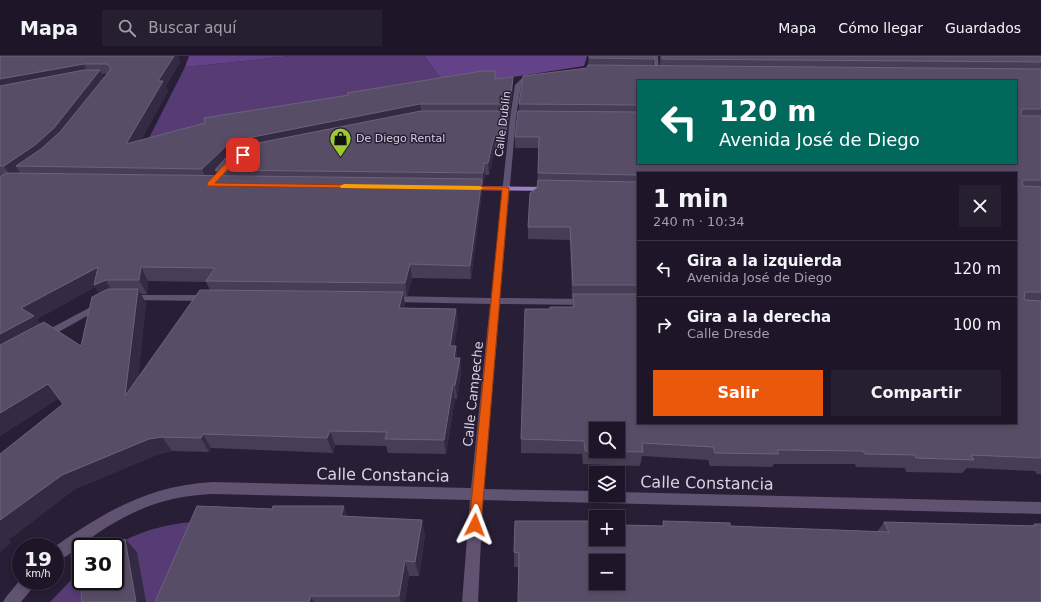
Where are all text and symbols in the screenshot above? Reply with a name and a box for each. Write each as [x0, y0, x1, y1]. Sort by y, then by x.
search box [102, 10, 382, 46]
text: Mapa [20, 17, 78, 39]
icon: search [116, 17, 138, 39]
text: Buscar aquí [148, 19, 237, 37]
text: Mapa [778, 20, 816, 36]
text: Cómo llegar [838, 20, 923, 36]
text: Guardados [945, 20, 1021, 36]
street label: Calle Dublín [493, 90, 513, 158]
text: 120 m [719, 95, 816, 128]
icon: left [653, 96, 705, 148]
shop icon: De Diego Rental [327, 125, 353, 158]
text: Avenida José de Diego [719, 129, 920, 150]
place label: De Diego Rental [356, 132, 445, 145]
pin [226, 138, 260, 172]
icon: arrive [232, 144, 254, 166]
text: 1 min [653, 185, 728, 213]
button: close [959, 185, 1001, 227]
text: 240 m · 10:34 [653, 214, 744, 229]
text: Gira a la izquierda [687, 252, 842, 270]
icon: left [653, 258, 675, 280]
text: 120 m [953, 260, 1001, 278]
text: Avenida José de Diego [687, 270, 832, 285]
text: Gira a la derecha [687, 308, 831, 326]
icon: right [653, 314, 675, 336]
text: 100 m [953, 316, 1001, 334]
text: Calle Dresde [687, 326, 770, 341]
street label: Calle Campeche [460, 341, 486, 447]
button: Salir [653, 370, 823, 416]
button: Compartir [831, 370, 1001, 416]
map controls [589, 422, 625, 590]
button: search [589, 422, 625, 458]
street label: Calle Constancia [316, 464, 450, 486]
button: layers [589, 466, 625, 502]
street label: Calle Constancia [640, 472, 774, 494]
position arrow [454, 504, 496, 546]
button: + [589, 510, 625, 546]
speed limit sign: 30 [72, 538, 124, 590]
text: 19 [24, 547, 52, 571]
button: − [589, 554, 625, 590]
text: km/h [25, 568, 51, 579]

